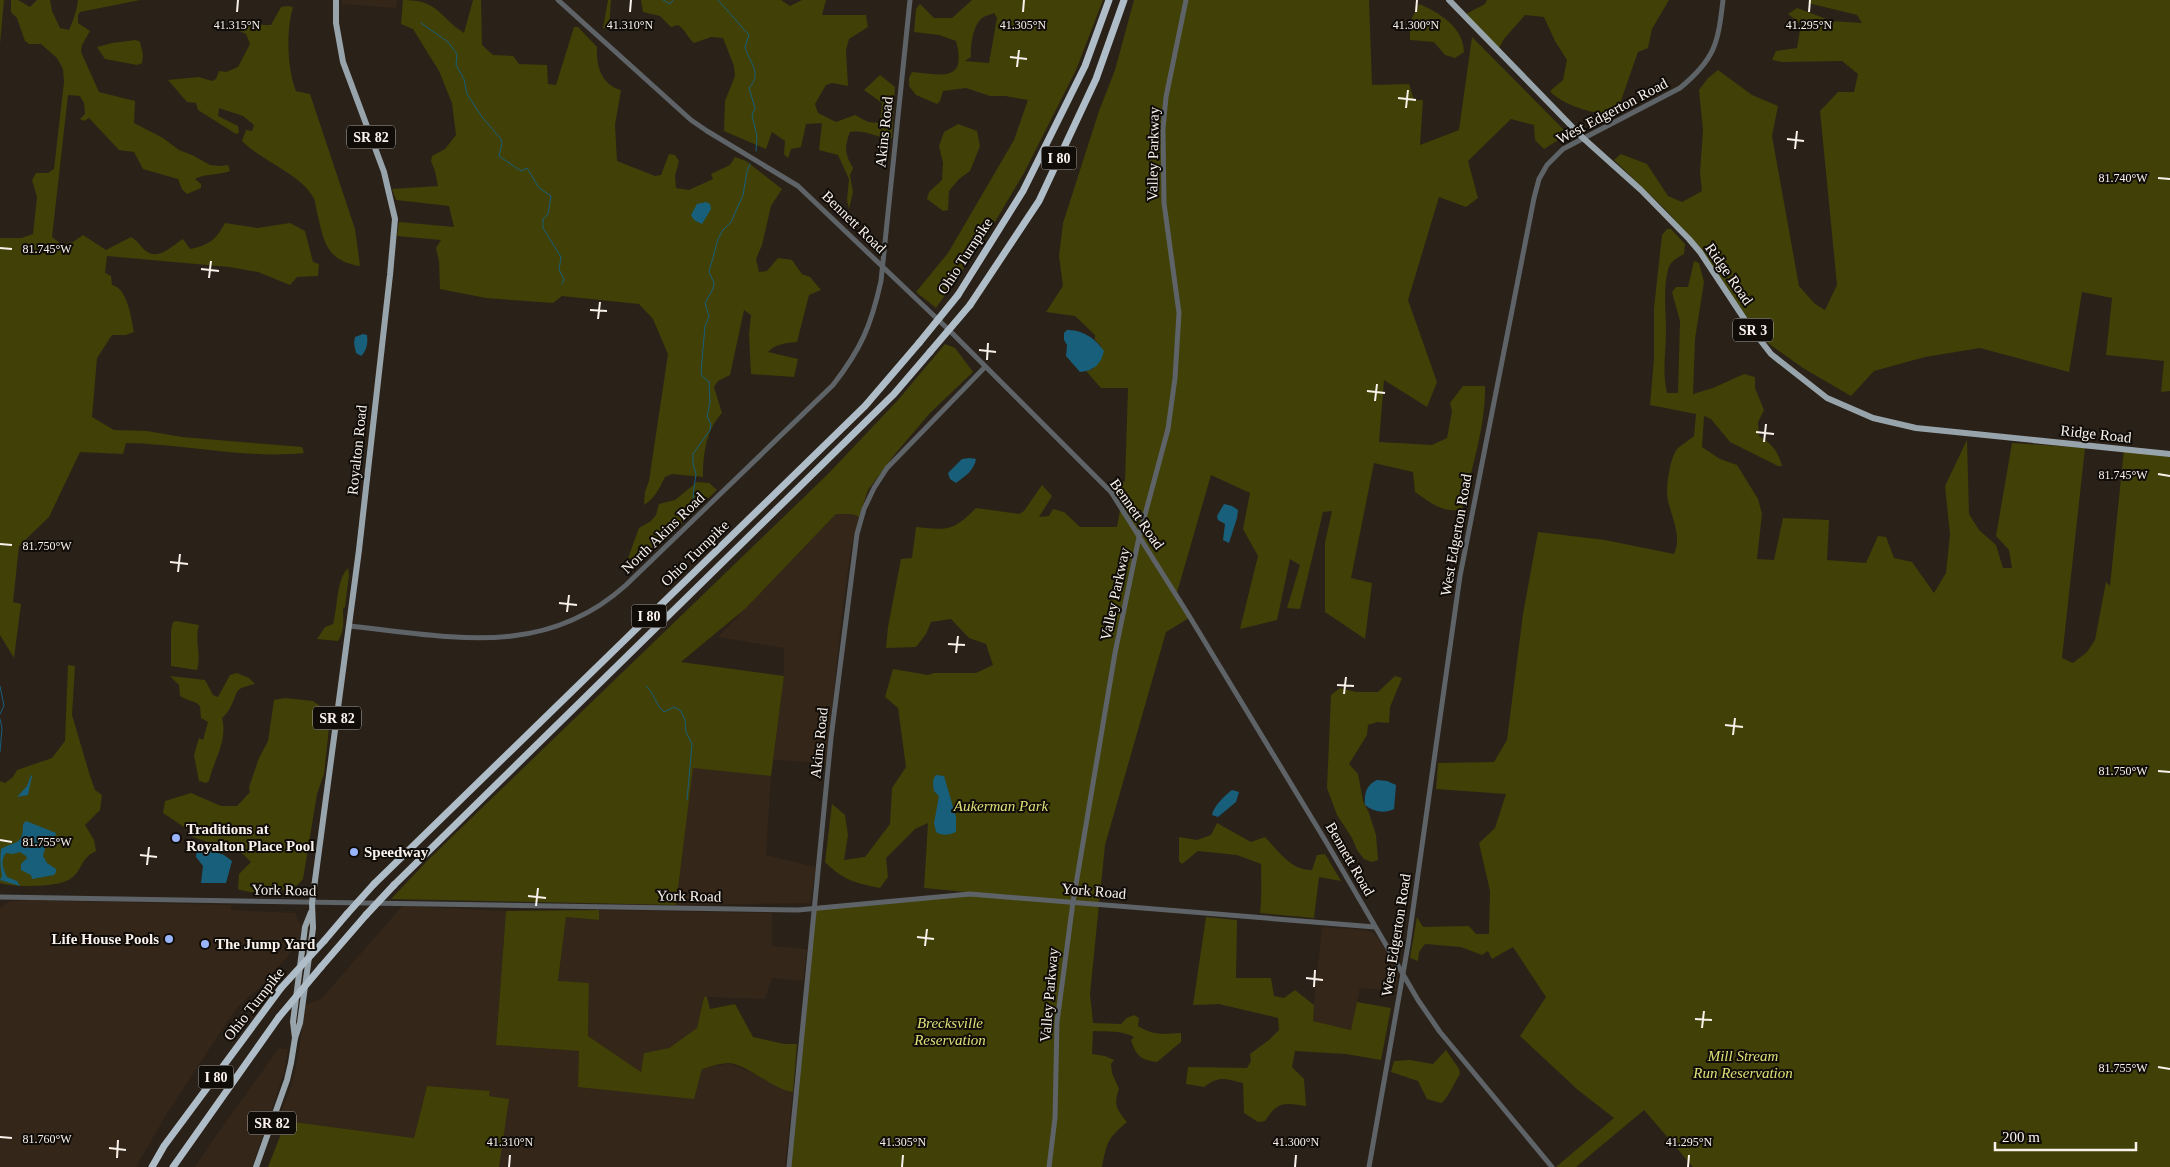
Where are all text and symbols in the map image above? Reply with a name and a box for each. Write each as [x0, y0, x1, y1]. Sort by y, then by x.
text: 41.315°N [214, 18, 261, 32]
text: 41.310°N [607, 18, 654, 32]
text: 41.305°N [1000, 18, 1047, 32]
text: 41.300°N [1393, 18, 1440, 32]
text: 41.295°N [1786, 18, 1833, 32]
street label: West Edgerton Road [1554, 75, 1671, 147]
street label: Akins Road [872, 95, 896, 168]
street label: Valley Parkway [1144, 106, 1162, 201]
road number: SR 82 [347, 125, 395, 148]
road number: I 80 [1042, 146, 1076, 170]
text: 81.740°W [2098, 171, 2148, 185]
street label: Bennett Road [819, 188, 889, 257]
street label: Ohio Turnpike [934, 214, 996, 297]
street label: Ridge Road [1702, 240, 1756, 308]
text: 81.745°W [22, 242, 72, 256]
road number: SR 3 [1733, 318, 1773, 342]
street label: Royalton Road [344, 404, 370, 496]
street label: Ridge Road [2060, 422, 2133, 446]
text: 81.745°W [2098, 468, 2148, 482]
street label: West Edgerton Road [1437, 472, 1475, 597]
street label: Bennett Road [1107, 476, 1167, 553]
street label: North Akins Road [618, 489, 708, 577]
street label: Ohio Turnpike [658, 516, 732, 589]
text: 81.750°W [22, 539, 72, 553]
street label: Valley Parkway [1097, 546, 1133, 642]
road number: I 80 [632, 604, 666, 628]
road number: SR 82 [313, 706, 361, 730]
street label: Akins Road [807, 706, 831, 779]
text: 81.750°W [2098, 764, 2148, 778]
park label: Aukerman Park [953, 798, 1049, 814]
street label: Bennett Road [1323, 819, 1378, 899]
place label: Traditions at Royalton Place Pool [186, 821, 314, 854]
marker: Traditions at Royalton Place Pool [170, 832, 182, 844]
text: 81.755°W [22, 835, 72, 849]
place label: Speedway [364, 844, 429, 860]
marker: Speedway [348, 846, 360, 858]
street label: West Edgerton Road [1378, 872, 1414, 997]
street label: York Road [1061, 880, 1127, 902]
street label: York Road [251, 881, 317, 899]
street label: York Road [656, 887, 722, 905]
place label: Life House Pools [52, 931, 159, 947]
marker: Life House Pools [163, 933, 175, 945]
place label: The Jump Yard [215, 936, 316, 952]
marker: The Jump Yard [199, 938, 211, 950]
street label: Valley Parkway [1037, 947, 1061, 1043]
street label: Ohio Turnpike [221, 964, 288, 1044]
park label: Brecksville Reservation [913, 1015, 986, 1048]
park label: Mill Stream Run Reservation [1692, 1048, 1793, 1081]
text: 81.755°W [2098, 1061, 2148, 1075]
road number: I 80 [198, 1066, 234, 1088]
road number: SR 82 [248, 1112, 296, 1134]
scale bar [1995, 1120, 2136, 1152]
text: 200 m [2002, 1129, 2040, 1145]
text: 81.760°W [22, 1132, 72, 1146]
text: 41.310°N [487, 1135, 534, 1149]
text: 41.305°N [880, 1135, 927, 1149]
text: 41.300°N [1273, 1135, 1320, 1149]
text: 41.295°N [1666, 1135, 1713, 1149]

